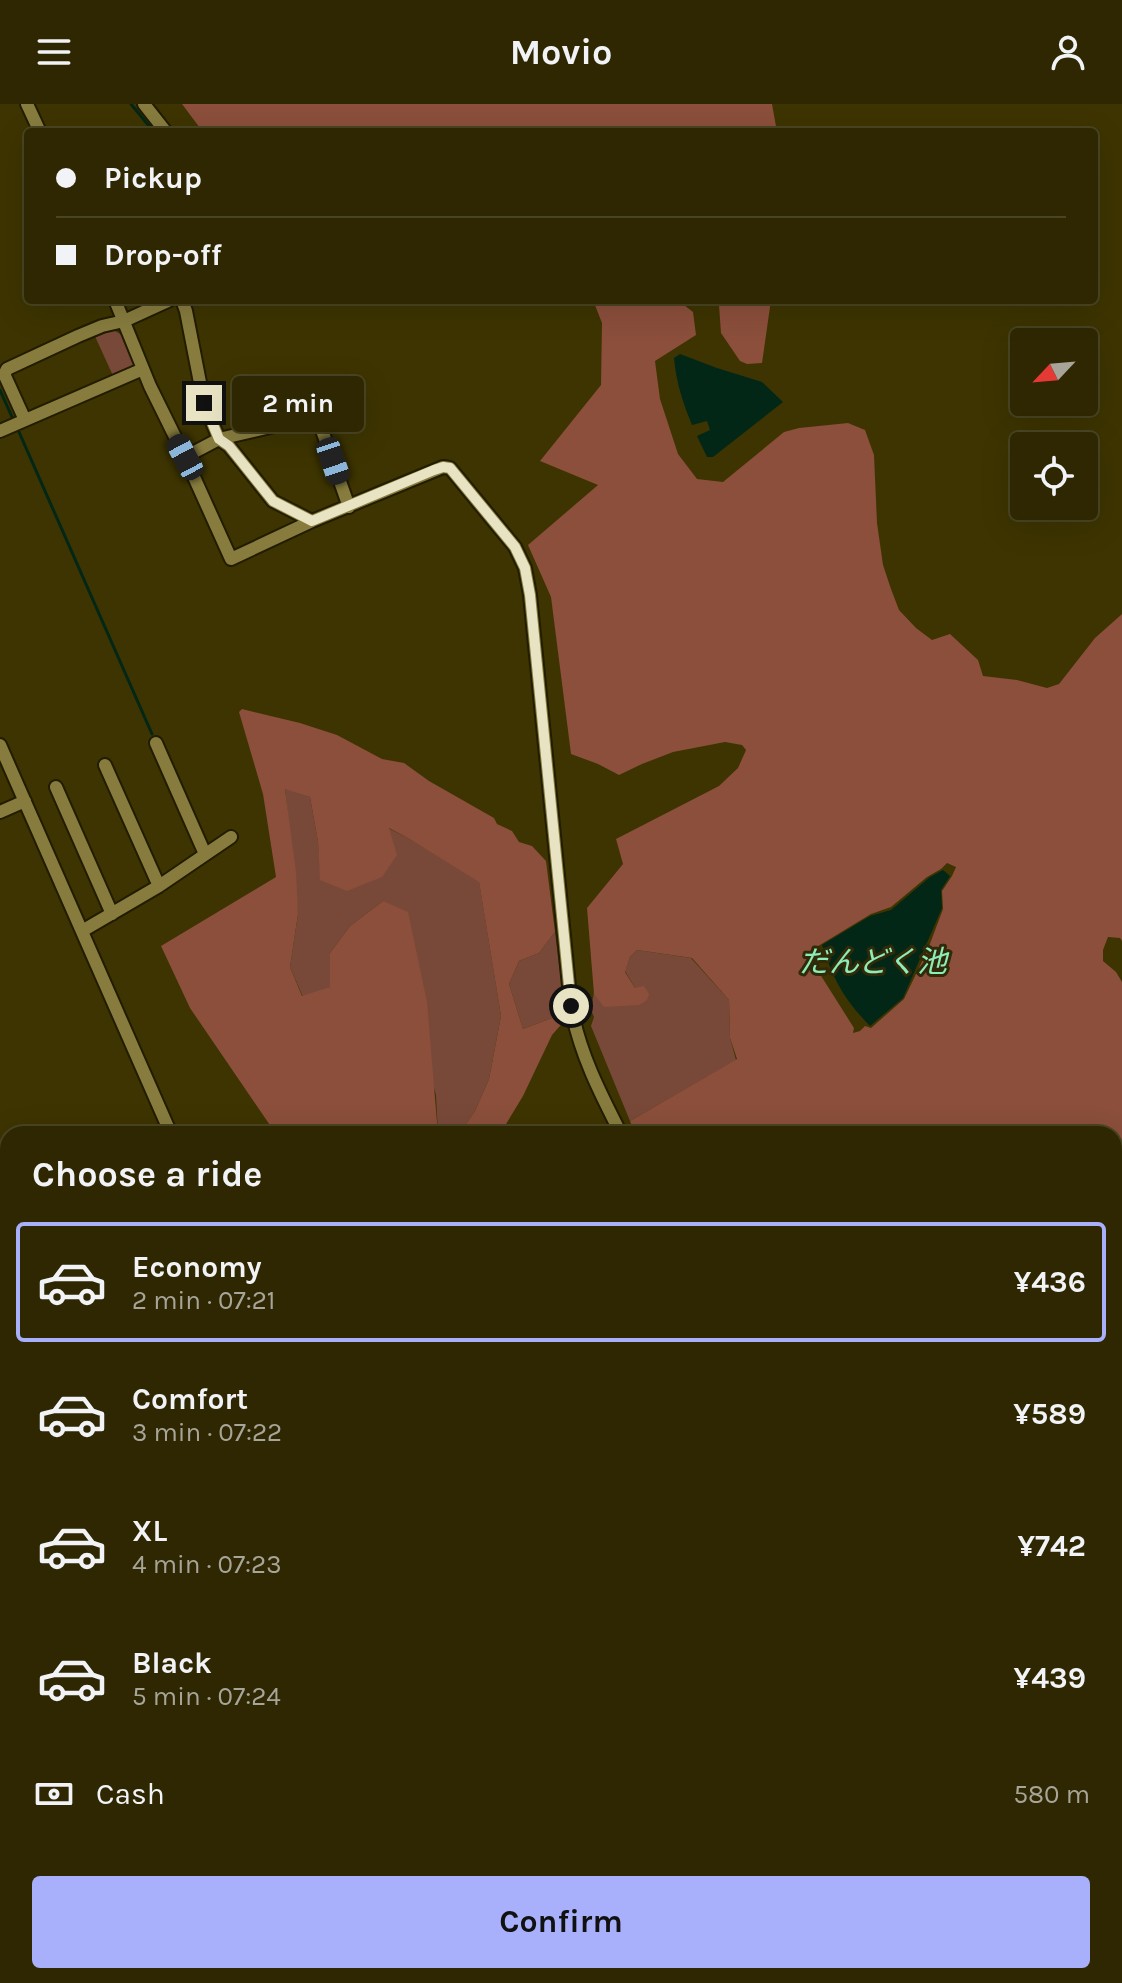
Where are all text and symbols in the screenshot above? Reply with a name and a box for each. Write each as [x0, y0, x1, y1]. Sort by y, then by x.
icon: menu [32, 30, 76, 74]
icon: person [1046, 30, 1090, 74]
text: Movio [510, 31, 612, 73]
text: Pickup [104, 160, 202, 196]
text: Drop-off [104, 237, 222, 273]
north arrow [1010, 328, 1098, 416]
map controls [1010, 328, 1098, 520]
callout: 2 min [232, 375, 364, 431]
route end [186, 385, 222, 421]
text: 2 min [262, 388, 334, 419]
car [163, 430, 207, 484]
button: locate [1010, 432, 1098, 520]
car [314, 434, 352, 488]
water label: だんどく池 [799, 944, 950, 980]
route start [553, 988, 589, 1024]
text: Choose a ride [32, 1153, 262, 1195]
icon: car [36, 1246, 108, 1318]
text: Economy [132, 1249, 262, 1285]
text: ¥436 [1014, 1264, 1086, 1300]
text: 2 min · 07:21 [132, 1285, 275, 1316]
icon: car [36, 1378, 108, 1450]
text: Comfort [132, 1381, 248, 1417]
text: ¥589 [1013, 1396, 1086, 1432]
text: 3 min · 07:22 [132, 1417, 282, 1448]
icon: car [36, 1510, 108, 1582]
text: XL [132, 1513, 167, 1549]
text: ¥742 [1017, 1528, 1086, 1564]
text: 4 min · 07:23 [132, 1549, 282, 1580]
icon: car [36, 1642, 108, 1714]
text: Black [132, 1645, 212, 1681]
text: ¥439 [1014, 1660, 1086, 1696]
text: 5 min · 07:24 [132, 1681, 281, 1712]
icon: cash [32, 1772, 76, 1816]
text: Cash [96, 1776, 165, 1812]
text: 580 m [1013, 1779, 1090, 1810]
button: Confirm [32, 1876, 1090, 1968]

